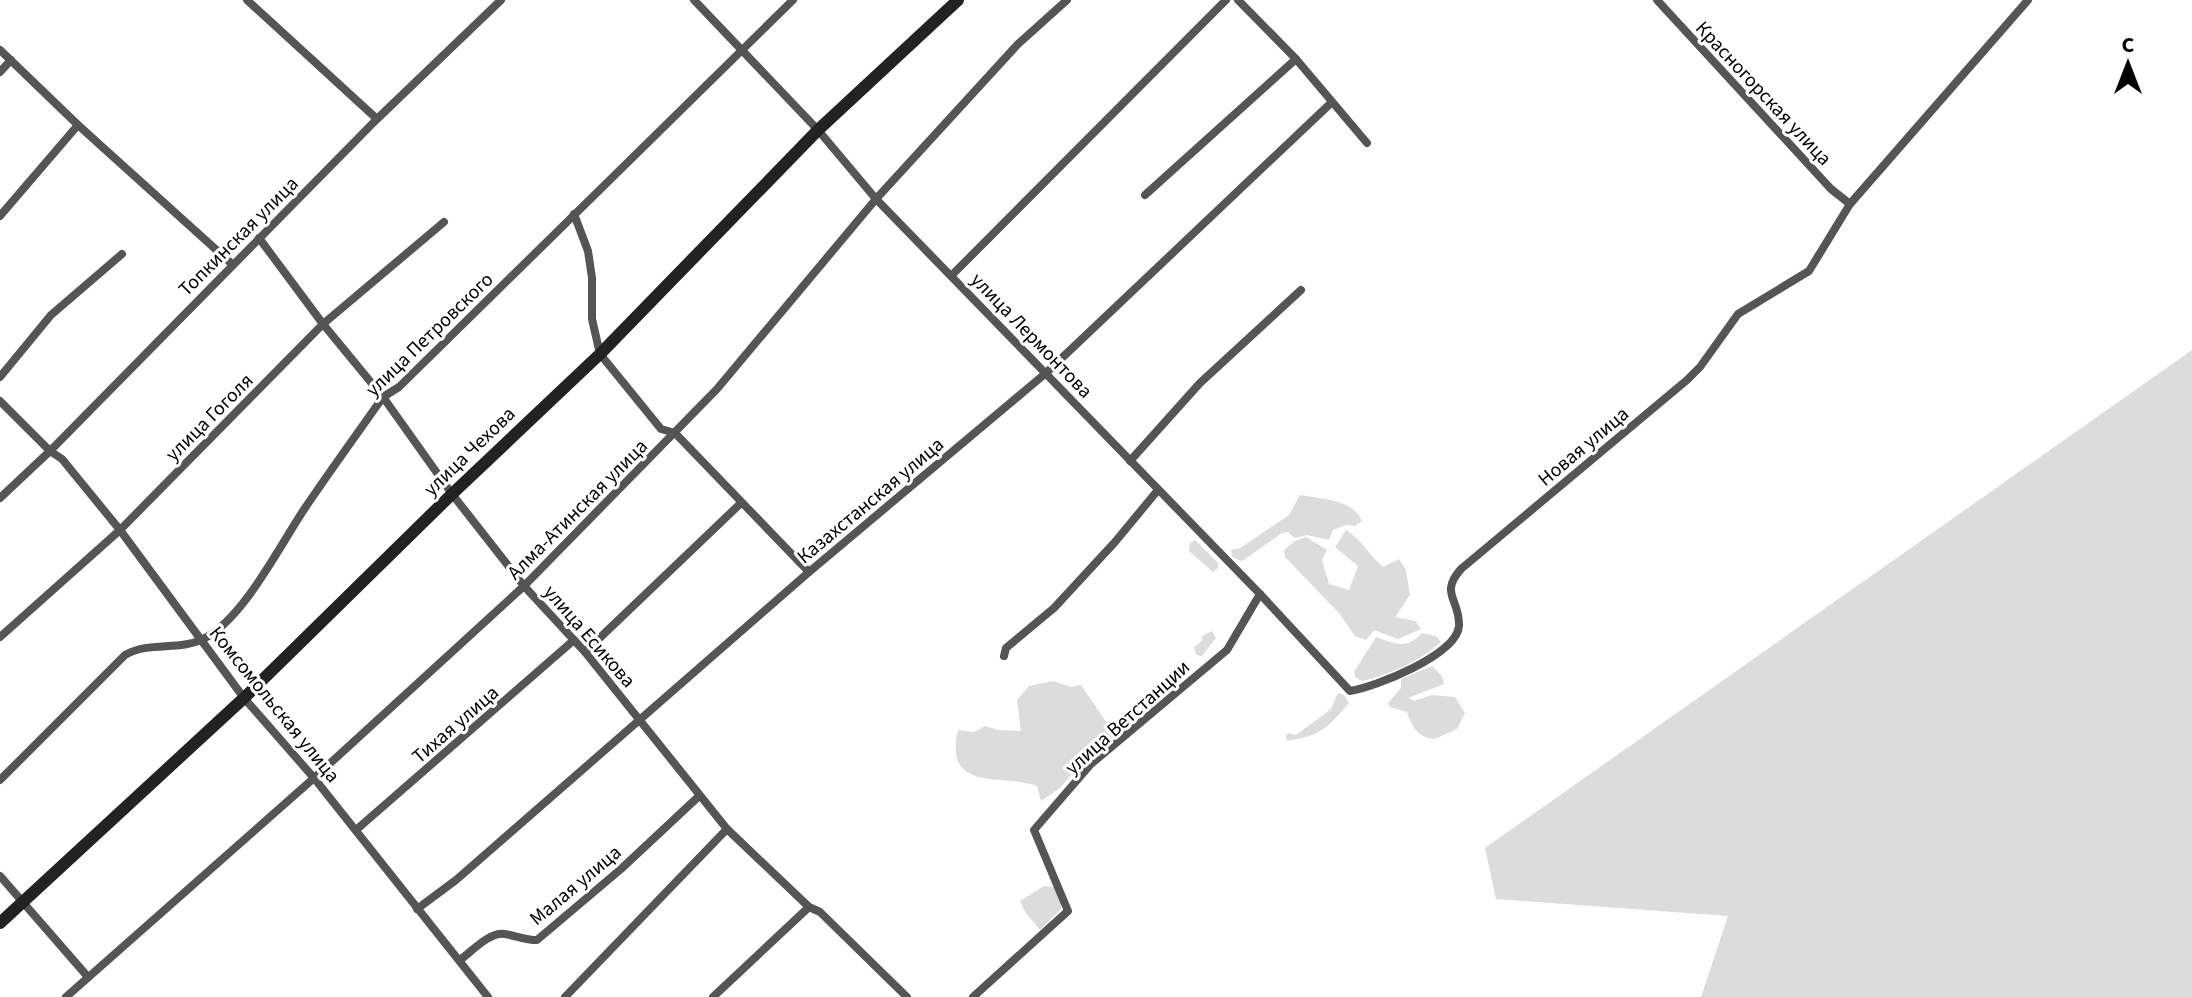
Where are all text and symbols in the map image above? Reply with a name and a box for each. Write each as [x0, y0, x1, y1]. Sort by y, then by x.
street label: Красногорская улица [1689, 15, 1838, 172]
north arrow [2088, 24, 2168, 104]
text: С [2122, 29, 2135, 61]
street label: Топкинская улица [172, 170, 305, 303]
street label: улица Петровского [360, 266, 500, 403]
street label: улица Лермонтова [964, 267, 1099, 405]
street label: улица Гоголя [159, 367, 260, 468]
street label: Новая улица [1532, 400, 1635, 493]
street label: улица Чехова [418, 401, 522, 503]
street label: Казахстанская улица [791, 431, 950, 571]
street label: Алма-Атинская улица [501, 433, 654, 586]
street label: улица Есикова [537, 579, 642, 694]
street label: Комсомольская улица [202, 620, 346, 789]
street label: улица Ветстанции [1059, 654, 1196, 782]
street label: Тихая улица [406, 679, 505, 770]
street label: Малая улица [524, 839, 628, 933]

